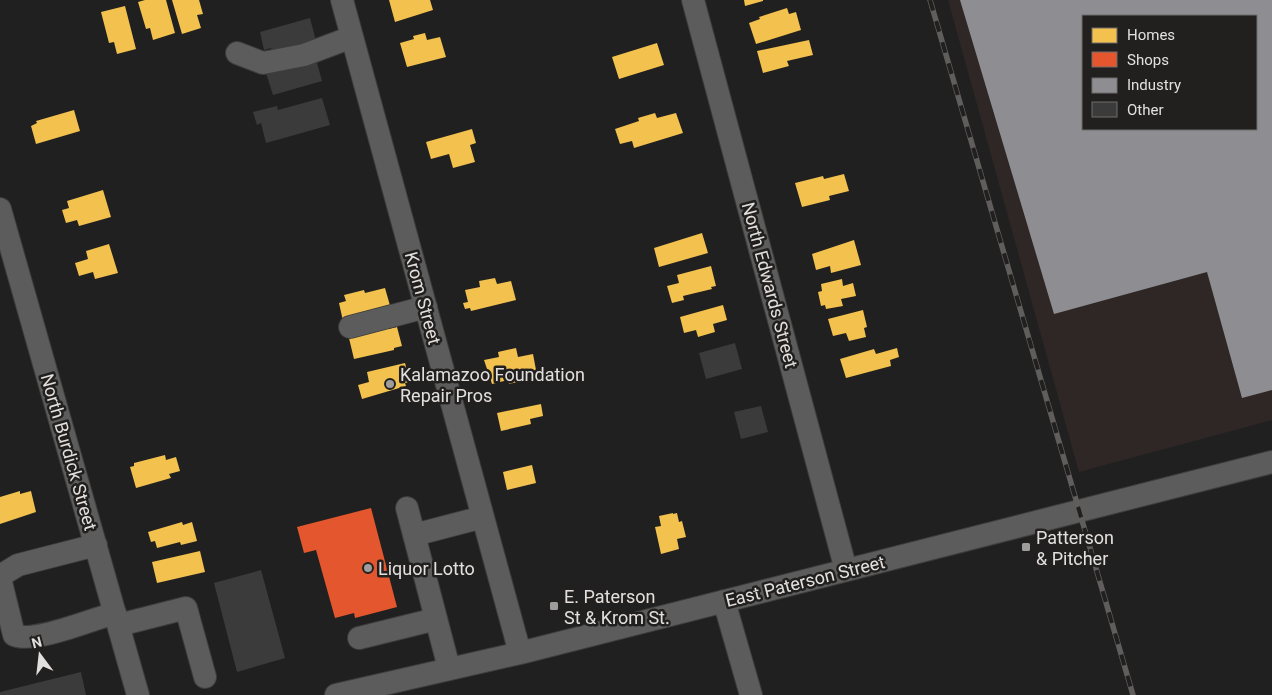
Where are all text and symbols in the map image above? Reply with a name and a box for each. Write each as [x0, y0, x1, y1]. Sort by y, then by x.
legend [1082, 15, 1257, 130]
text: Homes [1127, 26, 1175, 44]
text: Shops [1127, 51, 1169, 69]
text: Industry [1127, 76, 1181, 94]
text: Other [1127, 101, 1164, 119]
street label: North Edwards Street [738, 200, 802, 370]
street label: Krom Street [401, 249, 445, 347]
place label: Kalamazoo Foundation Repair Pros [400, 364, 585, 406]
street label: North Burdick Street [37, 371, 101, 533]
marker: Kalamazoo Foundation Repair Pros [384, 378, 396, 390]
place label: Patterson & Pitcher [1036, 527, 1114, 569]
marker: Patterson & Pitcher [1020, 541, 1032, 553]
street label: East Paterson Street [723, 551, 887, 611]
place label: Liquor Lotto [378, 558, 475, 579]
marker: Liquor Lotto [362, 562, 374, 574]
place label: E. Paterson St & Krom St. [564, 586, 670, 628]
marker: E. Paterson St & Krom St. [548, 600, 560, 612]
north arrow [15, 630, 65, 680]
text: N [30, 633, 43, 651]

